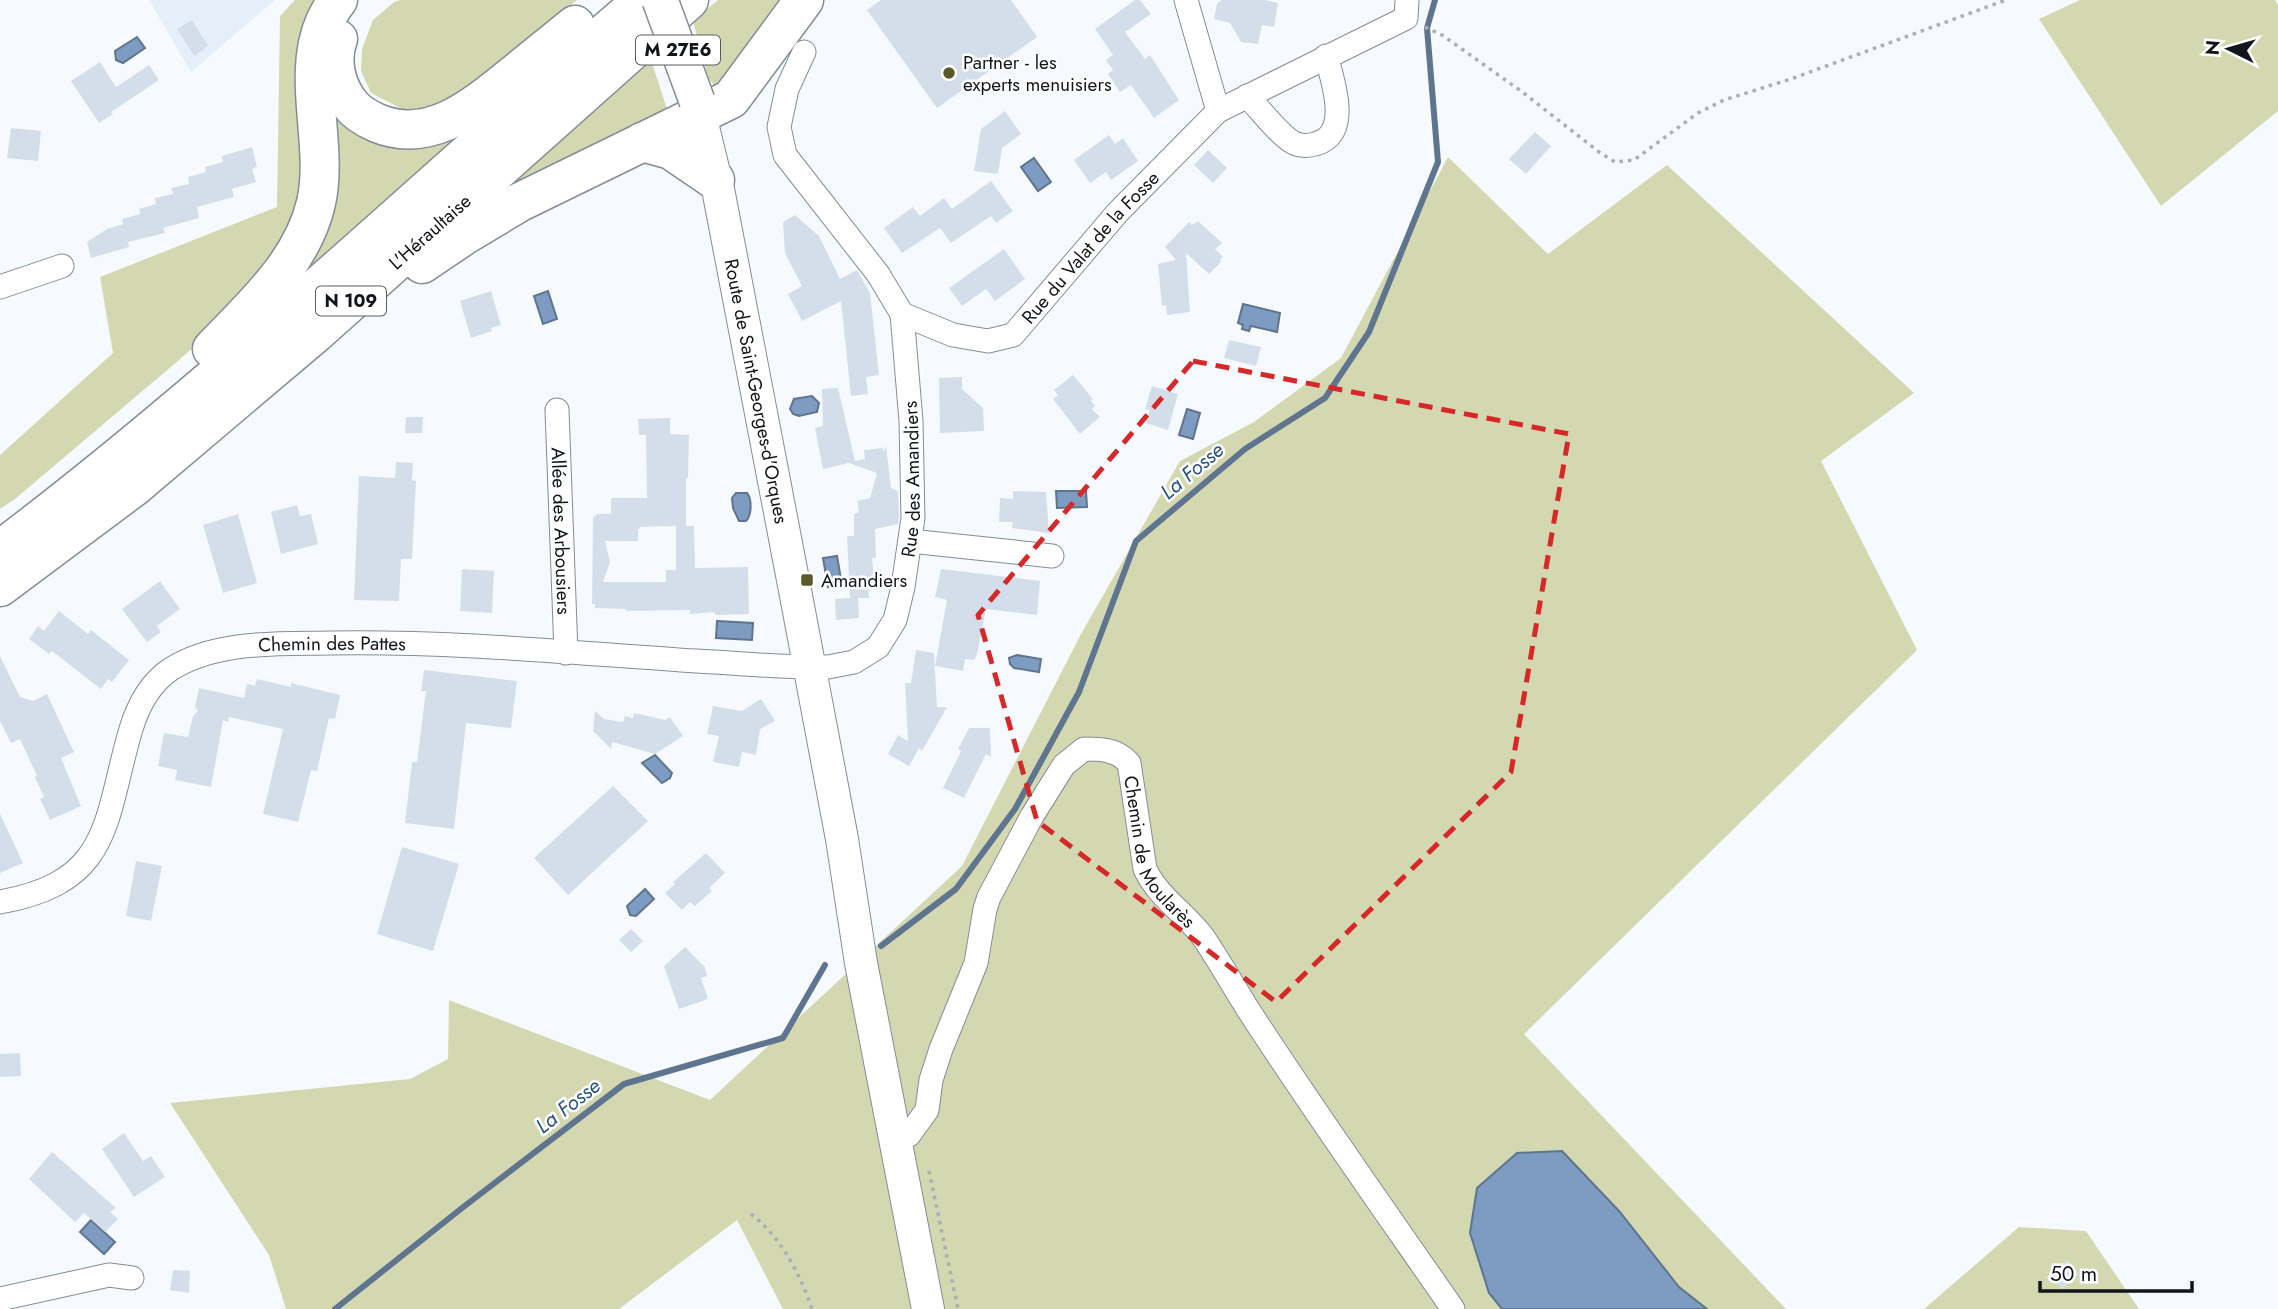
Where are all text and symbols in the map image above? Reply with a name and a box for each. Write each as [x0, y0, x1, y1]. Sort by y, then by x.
north arrow [2194, 14, 2264, 84]
road number: M 27E6 [636, 36, 720, 64]
text: N [2198, 39, 2227, 56]
place label: Partner - les experts menuisiers [963, 49, 1112, 98]
marker: Partner - les experts menuisiers [941, 65, 957, 81]
street label: Rue du Valat de la Fosse [1015, 165, 1165, 330]
street label: L'Héraultaise [383, 188, 477, 276]
street label: Route de Saint-Georges-d'Orques [718, 257, 795, 526]
road number: N 109 [316, 286, 386, 316]
street label: Rue des Amandiers [894, 400, 927, 559]
water label: La Fosse [1154, 435, 1231, 507]
street label: Allée des Arbousiers [544, 447, 578, 615]
place label: Amandiers [821, 567, 908, 594]
marker: Amandiers [799, 572, 815, 588]
street label: Chemin des Pattes [257, 630, 406, 659]
street label: Chemin de Moularès [1117, 774, 1202, 934]
water label: La Fosse [529, 1071, 607, 1141]
scale bar [2040, 1250, 2192, 1294]
text: 50 m [2050, 1259, 2097, 1289]

